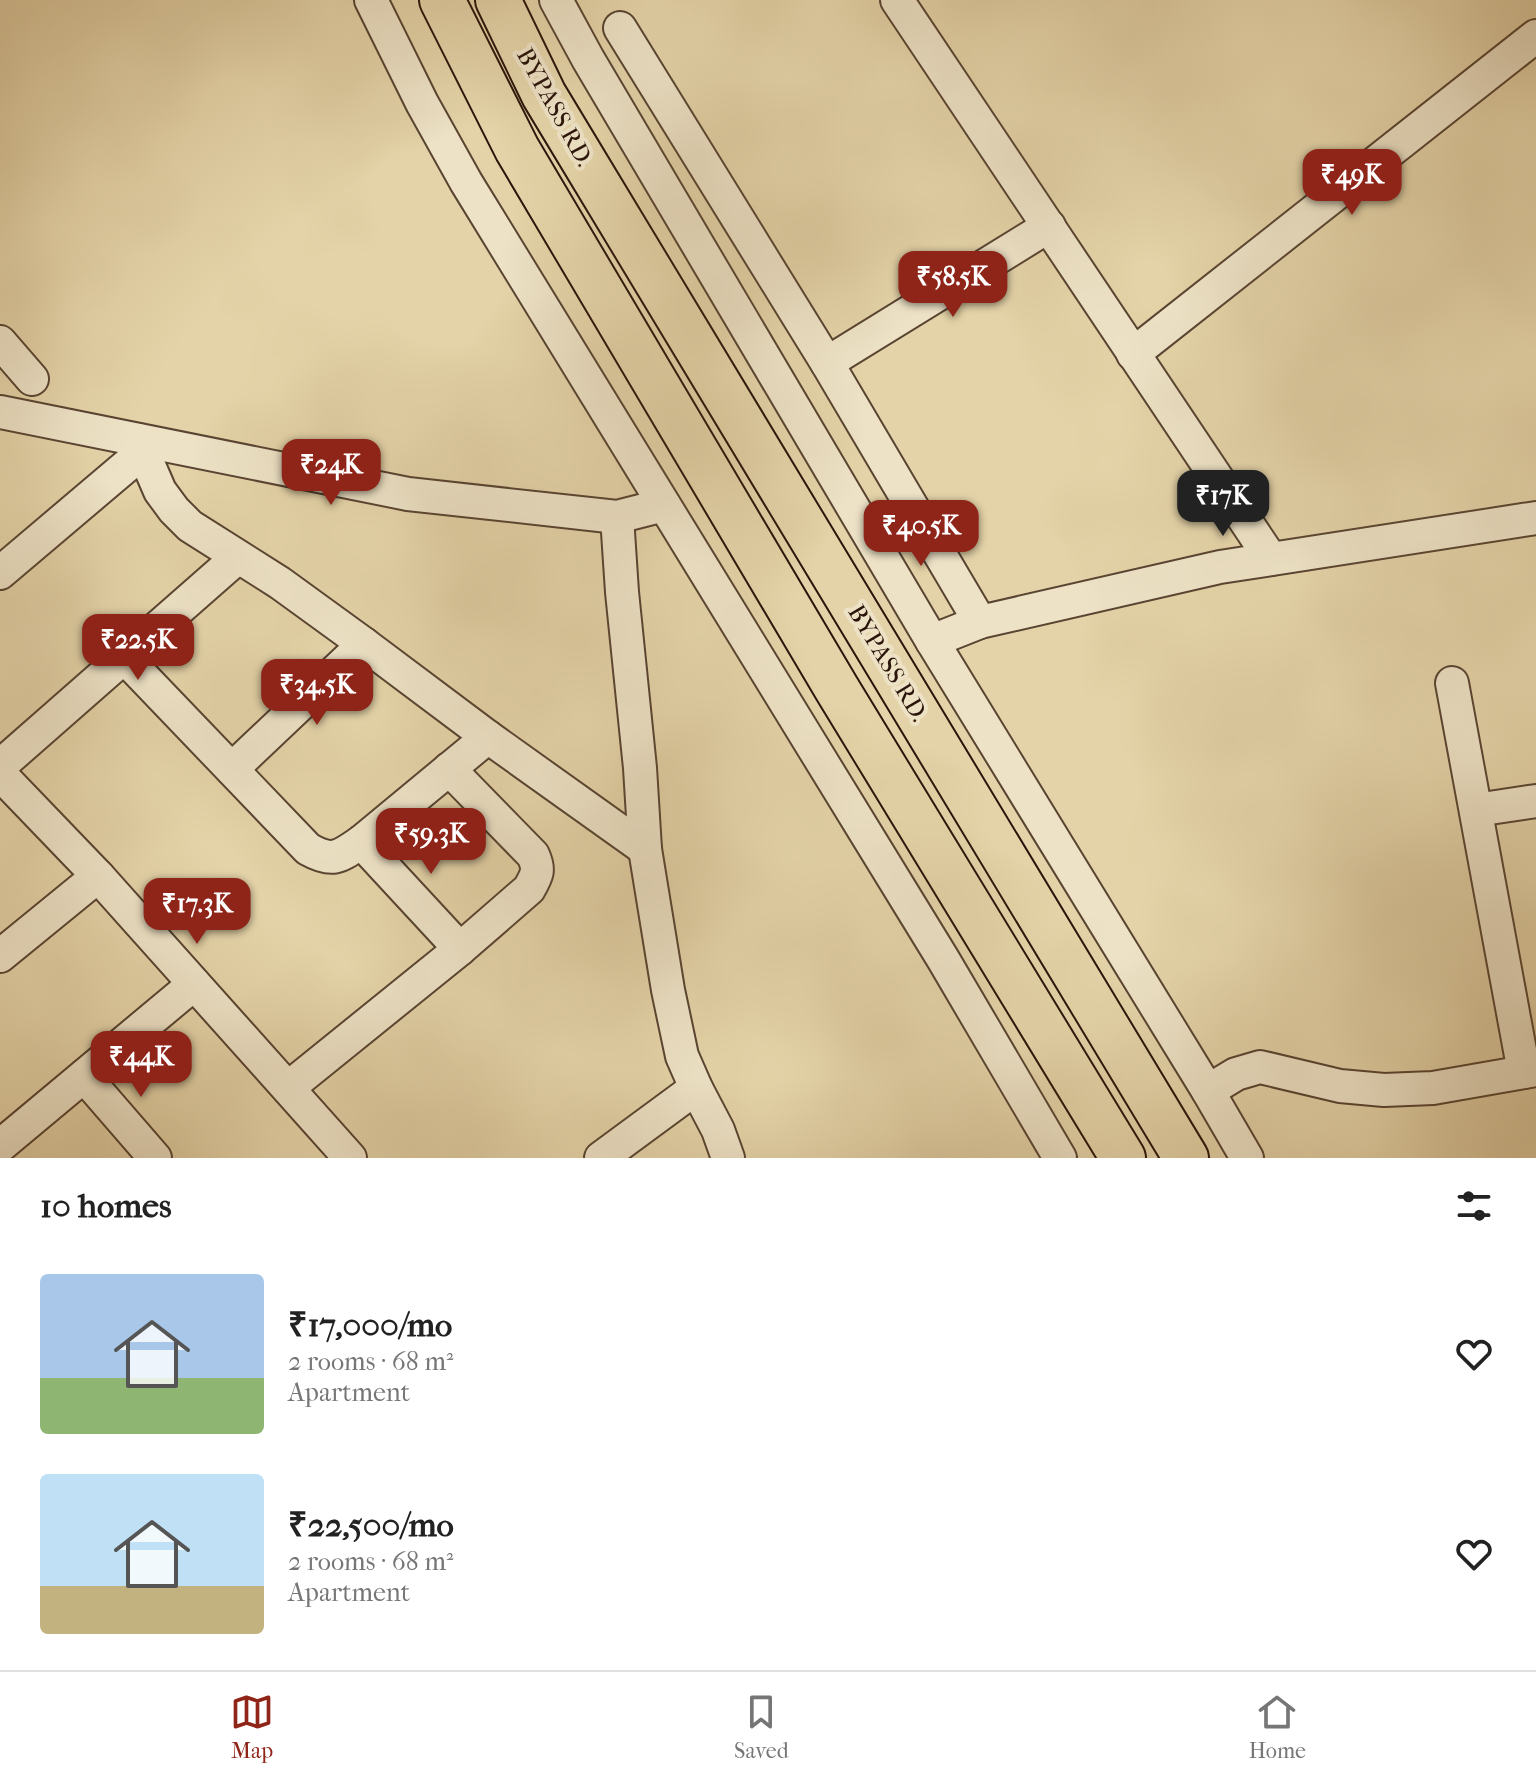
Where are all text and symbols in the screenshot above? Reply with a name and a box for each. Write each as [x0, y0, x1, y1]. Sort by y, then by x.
street label: BYPASS RD. [511, 43, 599, 171]
pin: ₹49K [1305, 149, 1399, 217]
text: ₹49K [1321, 159, 1383, 190]
pin: ₹58.5K [888, 251, 1018, 319]
text: ₹58.5K [916, 261, 990, 292]
pin: ₹24K [284, 439, 378, 507]
text: ₹24K [300, 449, 362, 480]
pin: ₹17K [1176, 470, 1270, 538]
text: ₹17K [1195, 480, 1251, 511]
pin: ₹40.5K [856, 500, 986, 568]
text: ₹40.5K [882, 510, 960, 541]
street label: BYPASS RD. [842, 600, 934, 726]
pin: ₹22.5K [73, 614, 203, 682]
text: ₹22.5K [100, 624, 176, 655]
pin: ₹34.5K [252, 659, 382, 727]
text: ₹34.5K [279, 669, 355, 700]
pin: ₹59.3K [366, 808, 496, 876]
text: ₹59.3K [394, 818, 468, 849]
pin: ₹17.3K [132, 878, 262, 946]
text: ₹17.3K [162, 888, 232, 919]
pin: ₹44K [94, 1031, 188, 1099]
text: ₹44K [109, 1041, 173, 1072]
icon: filters [1452, 1184, 1496, 1228]
text: 10 homes [40, 1186, 171, 1226]
text: ₹17,000/mo [288, 1305, 452, 1345]
icon: home [104, 1306, 200, 1402]
icon: heart [1452, 1332, 1496, 1376]
text: 2 rooms · 68 m² [288, 1346, 453, 1377]
text: Apartment [288, 1377, 410, 1408]
text: ₹22,500/mo [288, 1505, 454, 1545]
icon: home [104, 1506, 200, 1602]
icon: heart [1452, 1532, 1496, 1576]
text: 2 rooms · 68 m² [288, 1546, 453, 1577]
text: Apartment [288, 1577, 410, 1608]
tab: Map [230, 1690, 274, 1764]
tab: Saved [734, 1690, 789, 1764]
tab: Home [1249, 1690, 1306, 1764]

